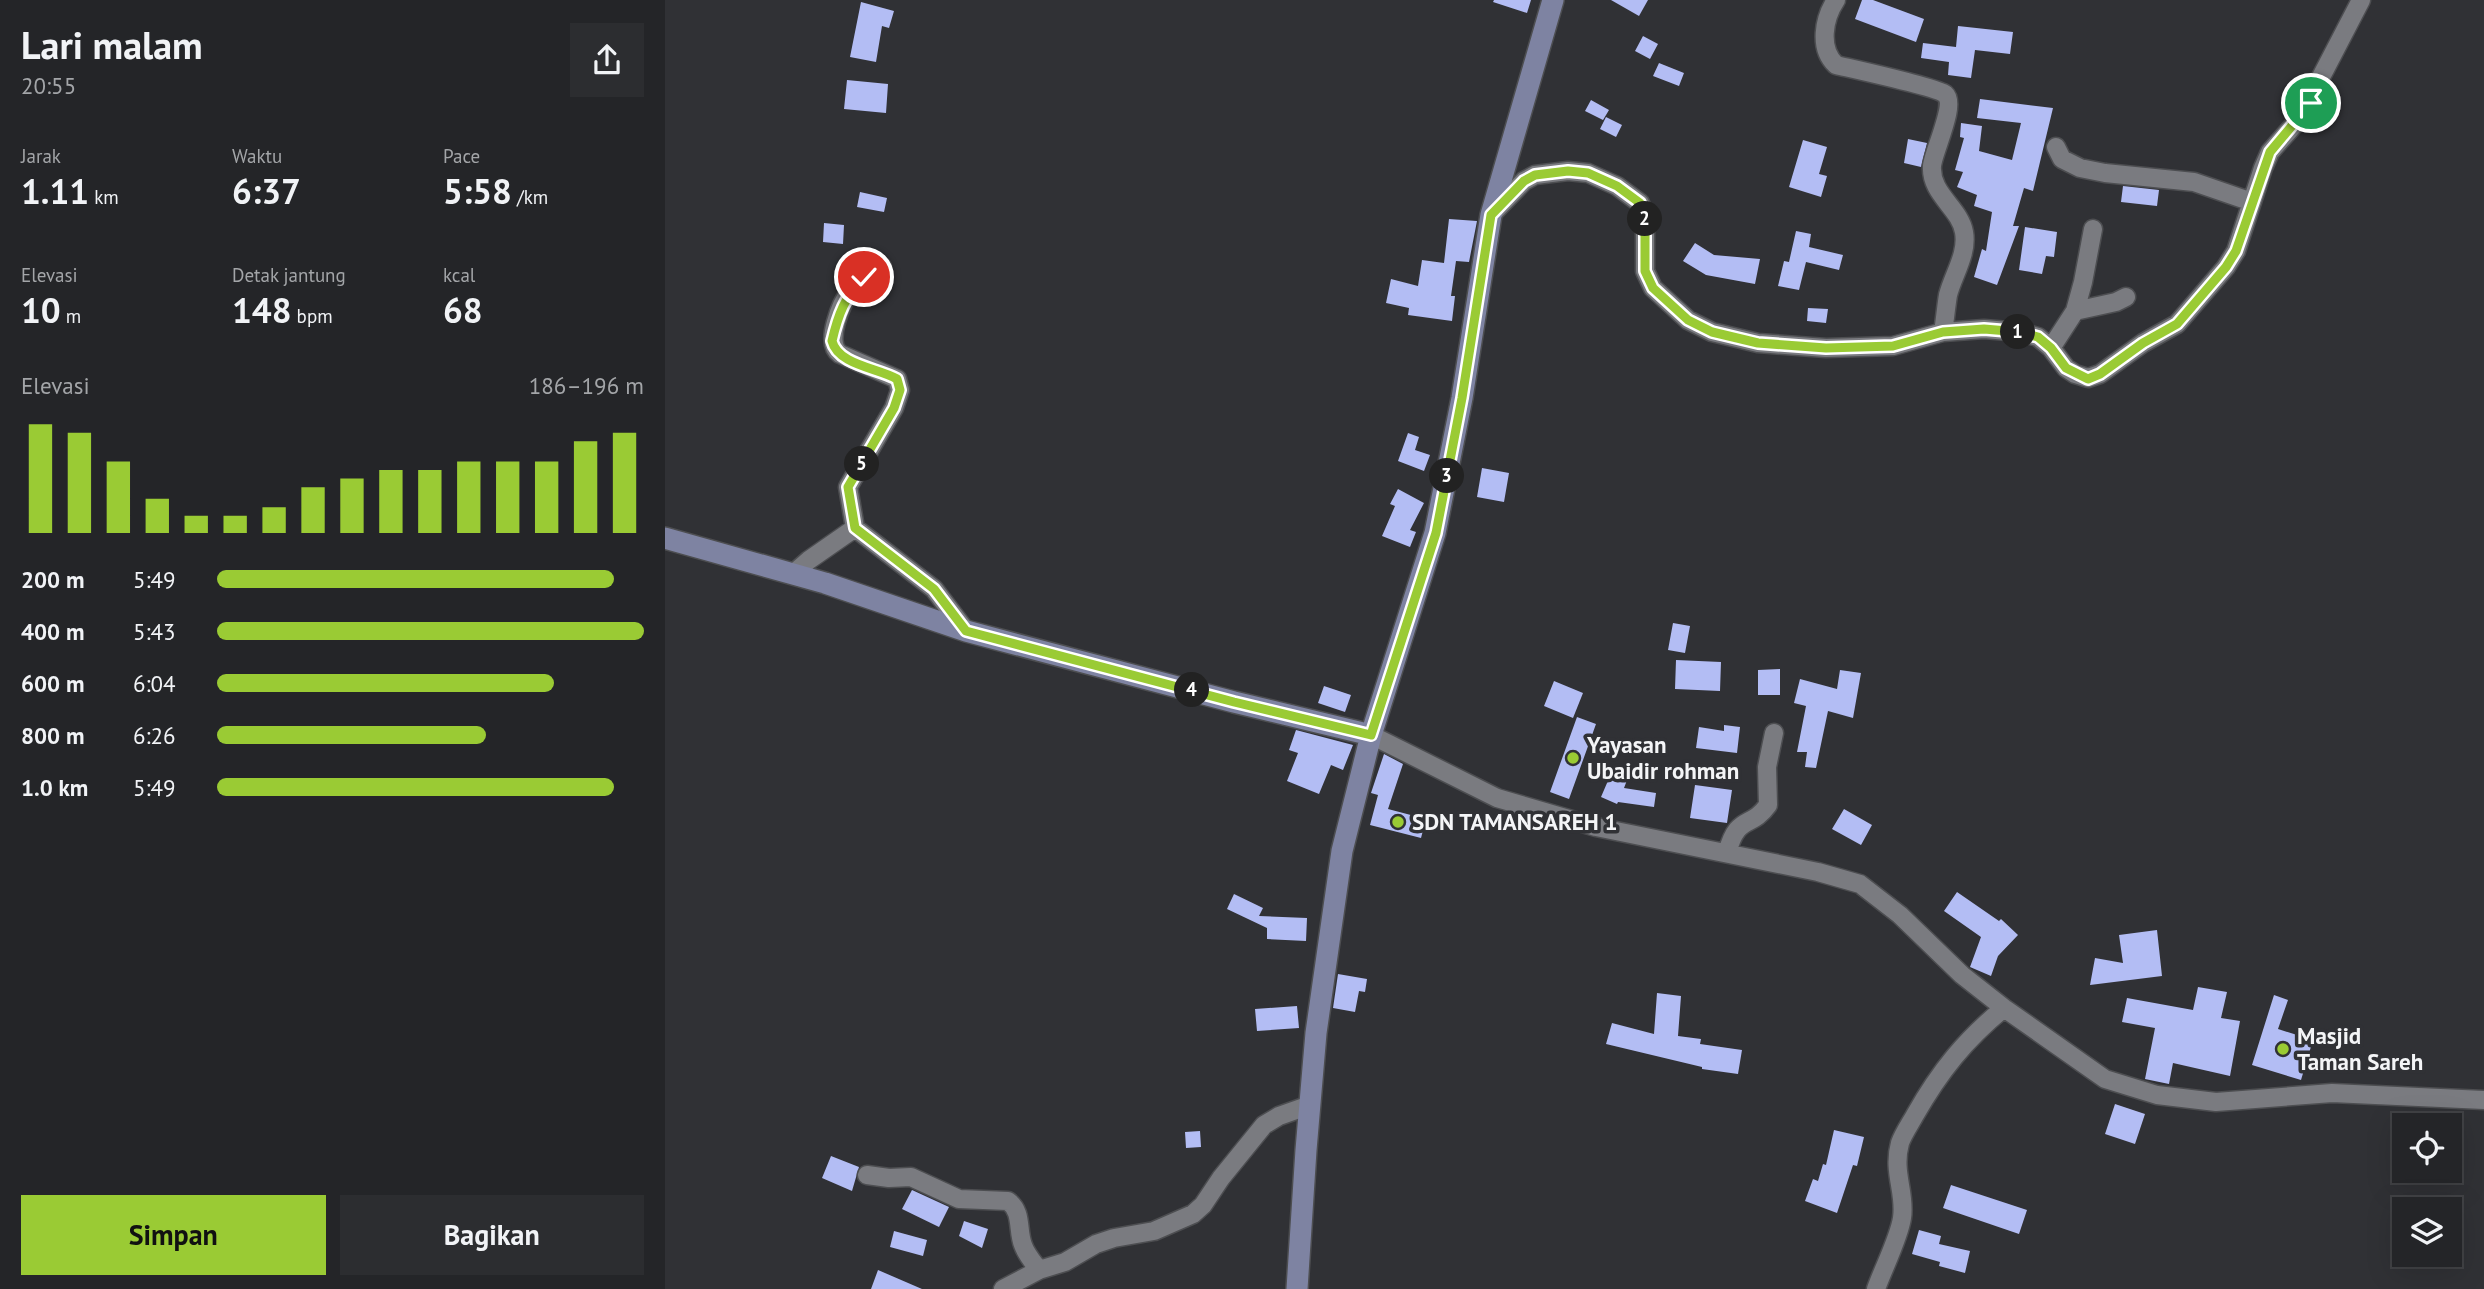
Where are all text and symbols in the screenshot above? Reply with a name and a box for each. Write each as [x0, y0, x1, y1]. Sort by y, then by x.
text: Lari malam [21, 20, 203, 69]
button: share [570, 23, 644, 97]
text: 20:55 [21, 71, 76, 100]
pin [2281, 73, 2341, 133]
icon: arrive [2292, 84, 2330, 122]
text: Jarak [21, 144, 61, 168]
text: Waktu [232, 144, 282, 168]
text: Pace [443, 144, 480, 168]
text: 1.11 [21, 168, 89, 214]
text: 6:37 [232, 168, 301, 214]
text: 5:58 [443, 168, 512, 214]
text: km [89, 185, 119, 209]
text: /km [512, 185, 548, 209]
pin: 2 [1627, 202, 1663, 236]
text: 2 [1639, 206, 1650, 230]
pin [834, 247, 894, 307]
icon: check [845, 258, 883, 296]
text: Elevasi [21, 263, 78, 287]
text: Detak jantung [232, 263, 346, 287]
text: kcal [443, 263, 475, 287]
text: 10 [21, 287, 61, 333]
text: 148 [232, 287, 292, 333]
text: 68 [443, 287, 483, 333]
text: m [61, 304, 81, 328]
text: bpm [292, 304, 333, 328]
pin: 1 [2001, 314, 2035, 350]
text: 1 [2012, 319, 2023, 343]
text: Elevasi [21, 371, 90, 400]
text: 186–196 m [529, 371, 644, 400]
pin: 5 [845, 447, 879, 482]
text: 5 [856, 451, 867, 475]
pin: 3 [1429, 458, 1465, 494]
text: 3 [1441, 463, 1452, 487]
text: 200 m [21, 565, 84, 594]
text: 5:49 [133, 565, 176, 594]
text: 400 m [21, 617, 84, 646]
text: 5:43 [133, 617, 176, 646]
text: 600 m [21, 669, 84, 698]
text: 6:04 [133, 669, 176, 698]
pin: 4 [1175, 672, 1209, 708]
text: 4 [1186, 677, 1197, 701]
text: 800 m [21, 721, 84, 750]
text: 6:26 [133, 721, 176, 750]
place label: Yayasan Ubaidir rohman [1586, 730, 1739, 785]
marker: Yayasan Ubaidir rohman [1565, 750, 1581, 766]
text: 1.0 km [21, 773, 88, 802]
text: 5:49 [133, 773, 176, 802]
place label: SDN TAMANSAREH 1 [1412, 807, 1618, 836]
marker: SDN TAMANSAREH 1 [1390, 814, 1406, 830]
place label: Masjid Taman Sareh [2297, 1021, 2423, 1076]
marker: Masjid Taman Sareh [2275, 1041, 2291, 1057]
map controls [2392, 1113, 2462, 1267]
button: locate [2392, 1113, 2462, 1183]
button: Simpan [21, 1195, 326, 1275]
button: Bagikan [340, 1195, 644, 1275]
button: layers [2392, 1197, 2462, 1267]

